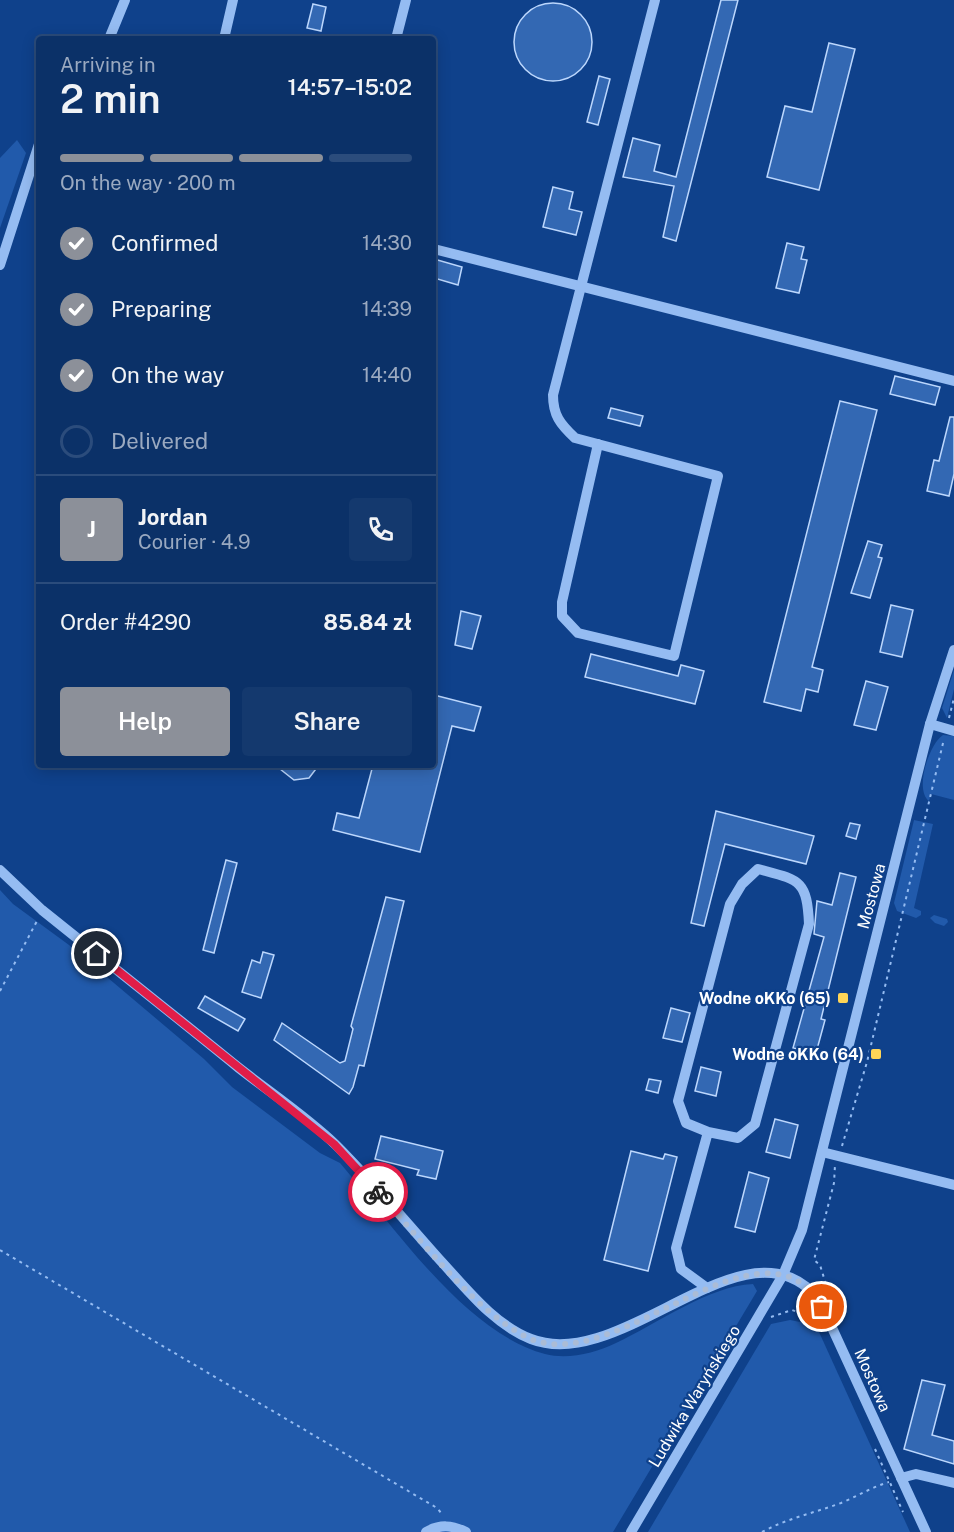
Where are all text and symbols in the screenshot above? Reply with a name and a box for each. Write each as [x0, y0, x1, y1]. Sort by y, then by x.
text: Arriving in [60, 53, 155, 77]
text: 14:57–15:02 [287, 74, 412, 100]
text: 2 min [60, 76, 161, 122]
text: On the way · 200 m [60, 171, 236, 195]
icon: check [60, 227, 93, 260]
text: Confirmed [111, 230, 218, 256]
text: 14:30 [362, 231, 412, 255]
icon: check [60, 293, 93, 326]
text: Preparing [111, 296, 212, 322]
text: 14:39 [362, 297, 412, 321]
icon: check [60, 359, 93, 392]
text: On the way [111, 362, 224, 388]
text: 14:40 [362, 363, 412, 387]
text: Delivered [111, 428, 208, 454]
button: phone [349, 498, 412, 561]
text: Jordan [138, 504, 207, 530]
text: J [87, 516, 96, 542]
text: Courier · 4.9 [138, 530, 250, 554]
text: Order #4290 [60, 609, 191, 635]
text: 85.84 zł [323, 609, 412, 635]
button: Help [60, 687, 230, 756]
button: Share [242, 687, 412, 756]
street label: Mostowa [854, 861, 889, 931]
pin [71, 928, 122, 979]
icon: home [80, 937, 113, 970]
place label: Wodne oKKo (65) [699, 989, 831, 1008]
marker: Wodne oKKo (65) [836, 991, 850, 1005]
place label: Wodne oKKo (64) [732, 1045, 864, 1064]
marker: Wodne oKKo (64) [869, 1047, 883, 1061]
courier [348, 1162, 408, 1222]
icon: bike [362, 1176, 395, 1209]
pin [796, 1281, 847, 1332]
icon: bag [805, 1290, 838, 1323]
street label: Ludwika Waryńskiego [645, 1322, 744, 1471]
street label: Mostowa [850, 1346, 895, 1415]

